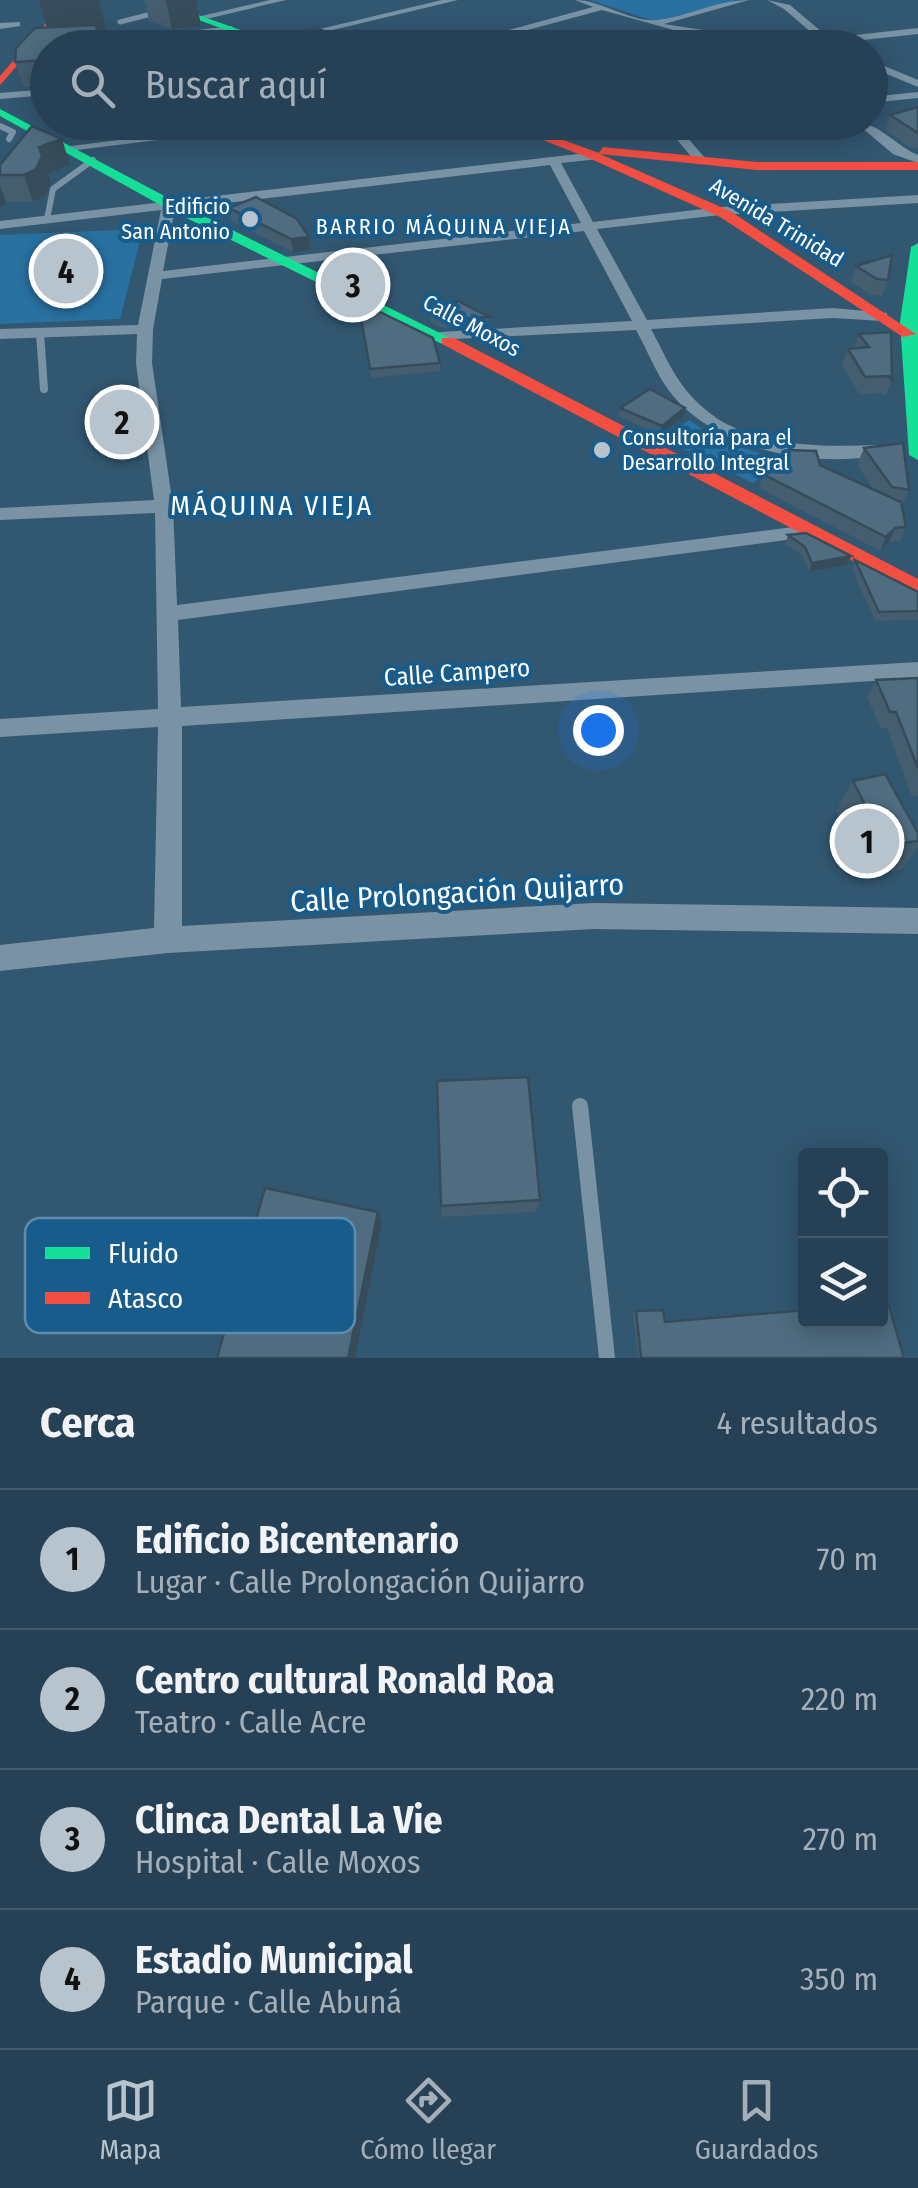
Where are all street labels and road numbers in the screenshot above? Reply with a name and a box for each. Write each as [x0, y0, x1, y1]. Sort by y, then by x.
street label: Avenida Trinidad [705, 172, 849, 273]
street label: Calle Moxos [418, 289, 525, 362]
street label: Calle Campero [383, 653, 531, 693]
street label: Calle Prolongación Quijarro [289, 866, 625, 920]

